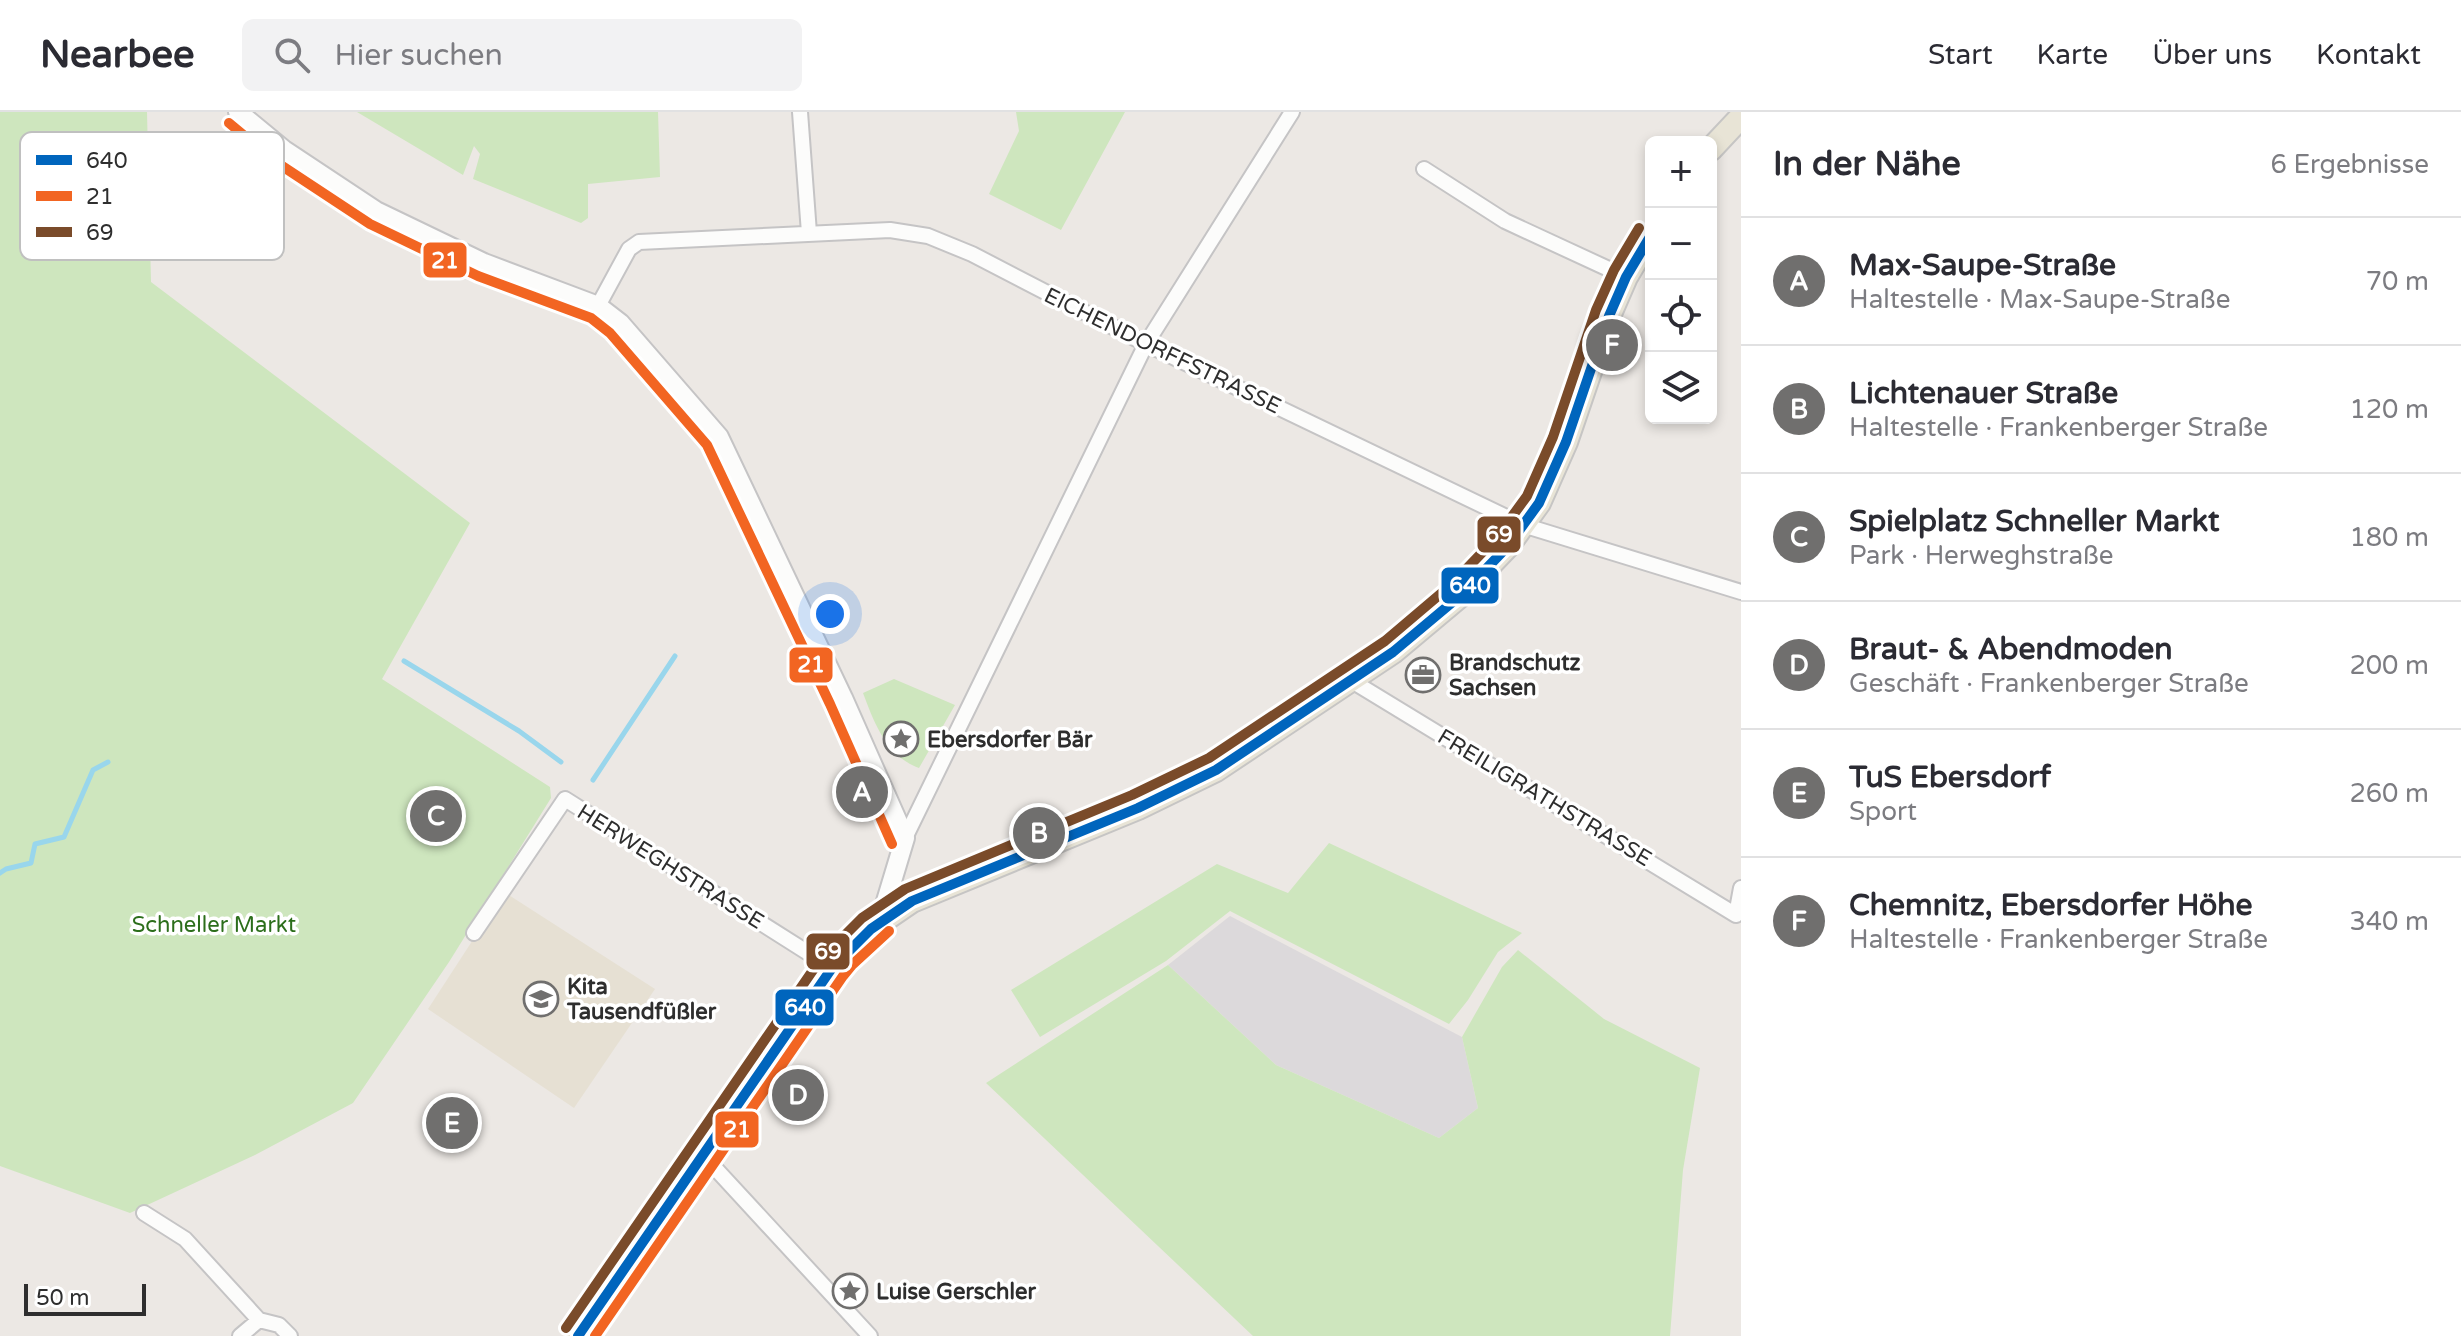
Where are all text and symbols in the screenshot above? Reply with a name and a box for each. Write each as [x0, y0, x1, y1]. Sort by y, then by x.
search box [242, 19, 802, 91]
text: Nearbee [40, 32, 194, 78]
icon: search [270, 33, 314, 77]
text: Hier suchen [334, 37, 503, 74]
text: Start [1928, 38, 1993, 72]
text: Karte [2037, 38, 2108, 72]
text: Über uns [2152, 38, 2272, 72]
text: Kontakt [2316, 38, 2421, 72]
legend [20, 132, 284, 260]
map controls [1645, 136, 1717, 424]
button: + [1645, 136, 1717, 208]
text: In der Nähe [1773, 144, 1961, 185]
text: 640 [86, 148, 127, 174]
text: 6 Ergebnisse [2270, 149, 2429, 180]
text: 21 [86, 184, 114, 210]
button: − [1645, 208, 1717, 280]
text: 69 [86, 220, 114, 246]
line badge: 21 [422, 241, 468, 279]
text: Max-Saupe-Straße [1849, 247, 2116, 284]
text: 21 [431, 248, 459, 274]
text: A [1789, 266, 1809, 297]
text: 70 m [2366, 266, 2429, 297]
button: locate [1645, 280, 1717, 352]
street label: EICHENDORFFSTRASSE [1040, 282, 1285, 420]
text: Haltestelle · Max-Saupe-Straße [1849, 284, 2230, 315]
pin: F [1586, 315, 1638, 375]
button: layers [1645, 352, 1717, 424]
text: Lichtenauer Straße [1849, 375, 2118, 412]
text: B [1790, 394, 1808, 425]
text: 120 m [2349, 394, 2429, 425]
text: Haltestelle · Frankenberger Straße [1849, 412, 2268, 443]
text: Spielplatz Schneller Markt [1849, 503, 2220, 540]
line badge: 69 [1476, 515, 1522, 554]
text: 69 [1485, 522, 1513, 548]
text: C [1790, 522, 1808, 553]
text: 180 m [2349, 522, 2429, 553]
text: Park · Herweghstraße [1849, 540, 2114, 571]
line badge: 640 [1440, 566, 1500, 605]
text: 640 [1449, 573, 1491, 599]
your location [810, 594, 850, 634]
text: Braut- & Abendmoden [1849, 631, 2173, 668]
line badge: 21 [788, 646, 834, 684]
place label: Brandschutz Sachsen [1449, 650, 1581, 701]
text: D [1789, 650, 1809, 681]
text: 200 m [2349, 650, 2429, 681]
text: 21 [797, 652, 825, 678]
office icon: Brandschutz Sachsen [1404, 656, 1442, 694]
text: Geschäft · Frankenberger Straße [1849, 668, 2249, 699]
place icon: Ebersdorfer Bär [882, 720, 920, 758]
street label: FREILIGRATHSTRASSE [1433, 724, 1656, 872]
place label: Ebersdorfer Bär [927, 727, 1093, 753]
text: TuS Ebersdorf [1849, 759, 2051, 796]
pin: A [836, 762, 888, 822]
text: E [1791, 778, 1807, 809]
text: 260 m [2349, 778, 2429, 809]
pin: C [410, 786, 462, 846]
text: Sport [1849, 796, 1917, 827]
street label: HERWEGHSTRASSE [572, 799, 769, 935]
pin: B [1013, 803, 1065, 863]
text: Chemnitz, Ebersdorfer Höhe [1849, 887, 2253, 924]
text: F [1791, 906, 1807, 937]
text: 340 m [2349, 906, 2429, 937]
park label: Schneller Markt [132, 912, 296, 938]
text: Haltestelle · Frankenberger Straße [1849, 924, 2268, 955]
line badge: 69 [805, 932, 851, 971]
text: 69 [814, 939, 842, 965]
place label: Kita Tausendfüßler [566, 974, 717, 1025]
school or university icon: Kita Tausendfüßler [522, 980, 560, 1018]
line badge: 640 [774, 988, 835, 1027]
text: 640 [784, 995, 826, 1021]
pin: D [772, 1065, 824, 1125]
pin: E [426, 1093, 478, 1153]
line badge: 21 [714, 1110, 760, 1149]
text: 21 [723, 1117, 751, 1143]
place icon: Luise Gerschler [831, 1272, 869, 1310]
place label: Luise Gerschler [876, 1279, 1036, 1305]
scale bar [24, 1280, 146, 1316]
text: 50 m [36, 1285, 90, 1311]

